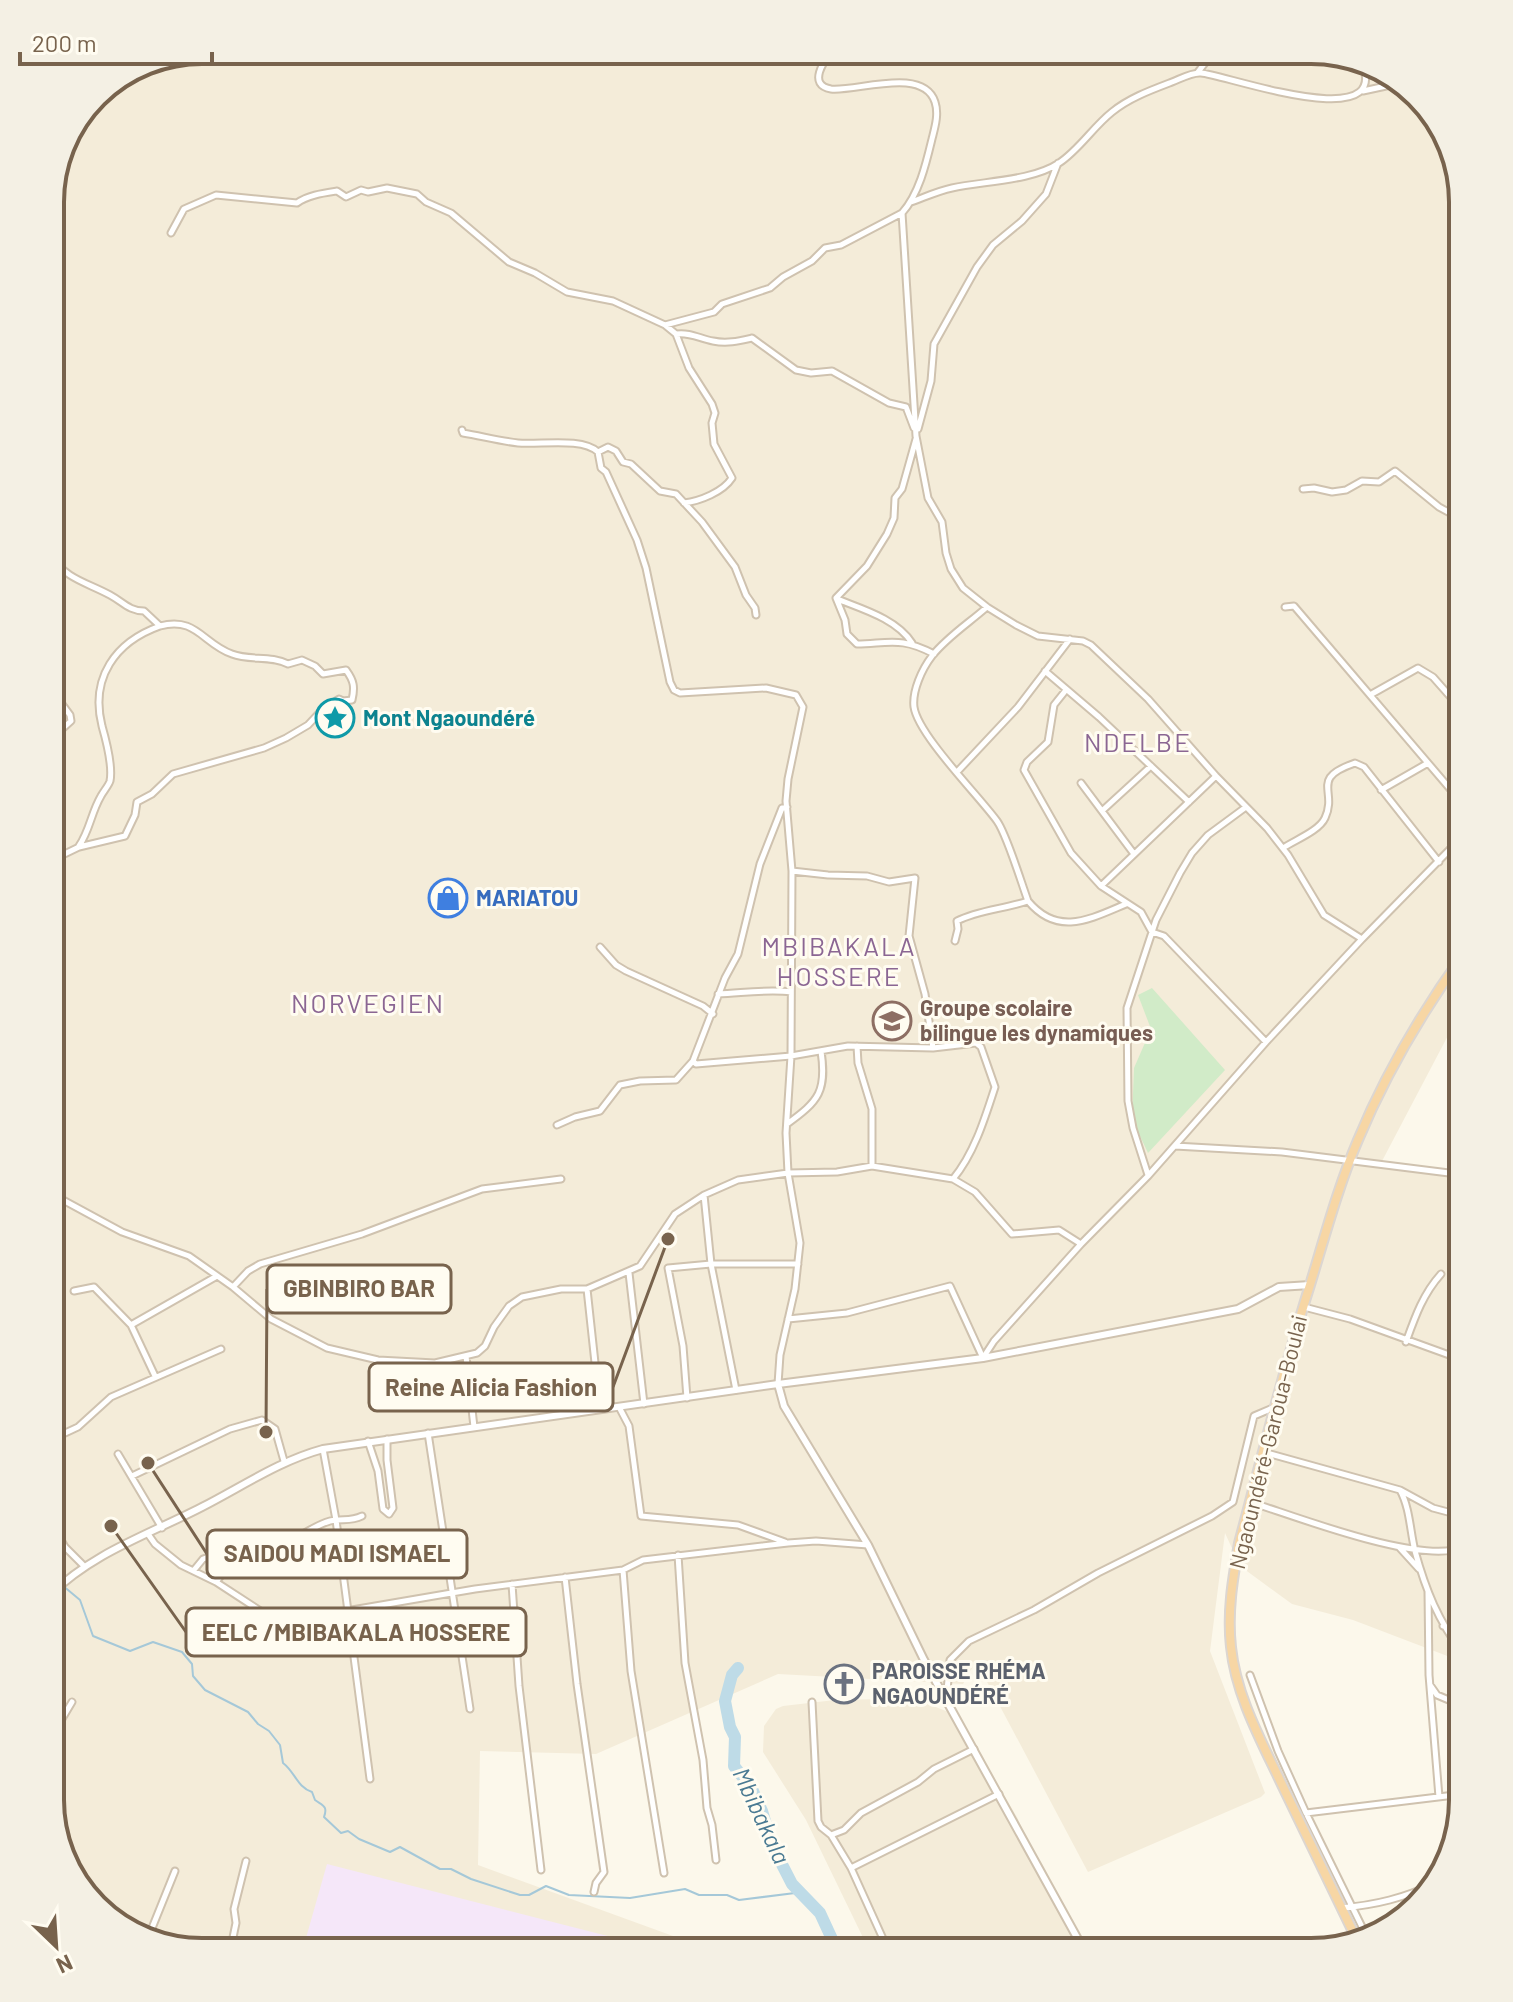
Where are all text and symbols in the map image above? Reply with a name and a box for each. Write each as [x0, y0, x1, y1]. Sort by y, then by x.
scale bar [20, 16, 212, 66]
text: 200 m [32, 28, 97, 57]
place icon: Mont Ngaoundéré [314, 697, 356, 739]
place label: Mont Ngaoundéré [363, 704, 535, 730]
district label: NDELBE [1084, 726, 1192, 757]
shop icon: MARIATOU [427, 877, 469, 919]
place label: MARIATOU [476, 884, 578, 910]
district label: MBIBAKALA HOSSERE [761, 930, 917, 991]
district label: NORVEGIEN [291, 987, 445, 1018]
place label: Groupe scolaire bilingue les dynamiques [920, 994, 1153, 1045]
school or university icon: Groupe scolaire bilingue les dynamiques [871, 1000, 913, 1042]
callout: GBINBIRO BAR [267, 1265, 451, 1313]
text: GBINBIRO BAR [283, 1273, 435, 1302]
street label: Ngaoundéré-Garoua-Boulai [1223, 1312, 1311, 1572]
callout: Reine Alicia Fashion [369, 1363, 613, 1411]
text: Reine Alicia Fashion [385, 1372, 597, 1401]
callout: SAIDOU MADI ISMAEL [207, 1530, 467, 1578]
text: SAIDOU MADI ISMAEL [223, 1538, 451, 1567]
callout: EELC /MBIBAKALA HOSSERE [186, 1608, 526, 1656]
text: EELC /MBIBAKALA HOSSERE [202, 1617, 510, 1646]
place label: PAROISSE RHÉMA NGAOUNDÉRÉ [872, 1657, 1046, 1708]
church icon: PAROISSE RHÉMA NGAOUNDÉRÉ [823, 1663, 865, 1705]
water label: Mbibakala [727, 1763, 797, 1868]
north arrow [16, 1906, 96, 1986]
text: N [53, 1950, 77, 1980]

